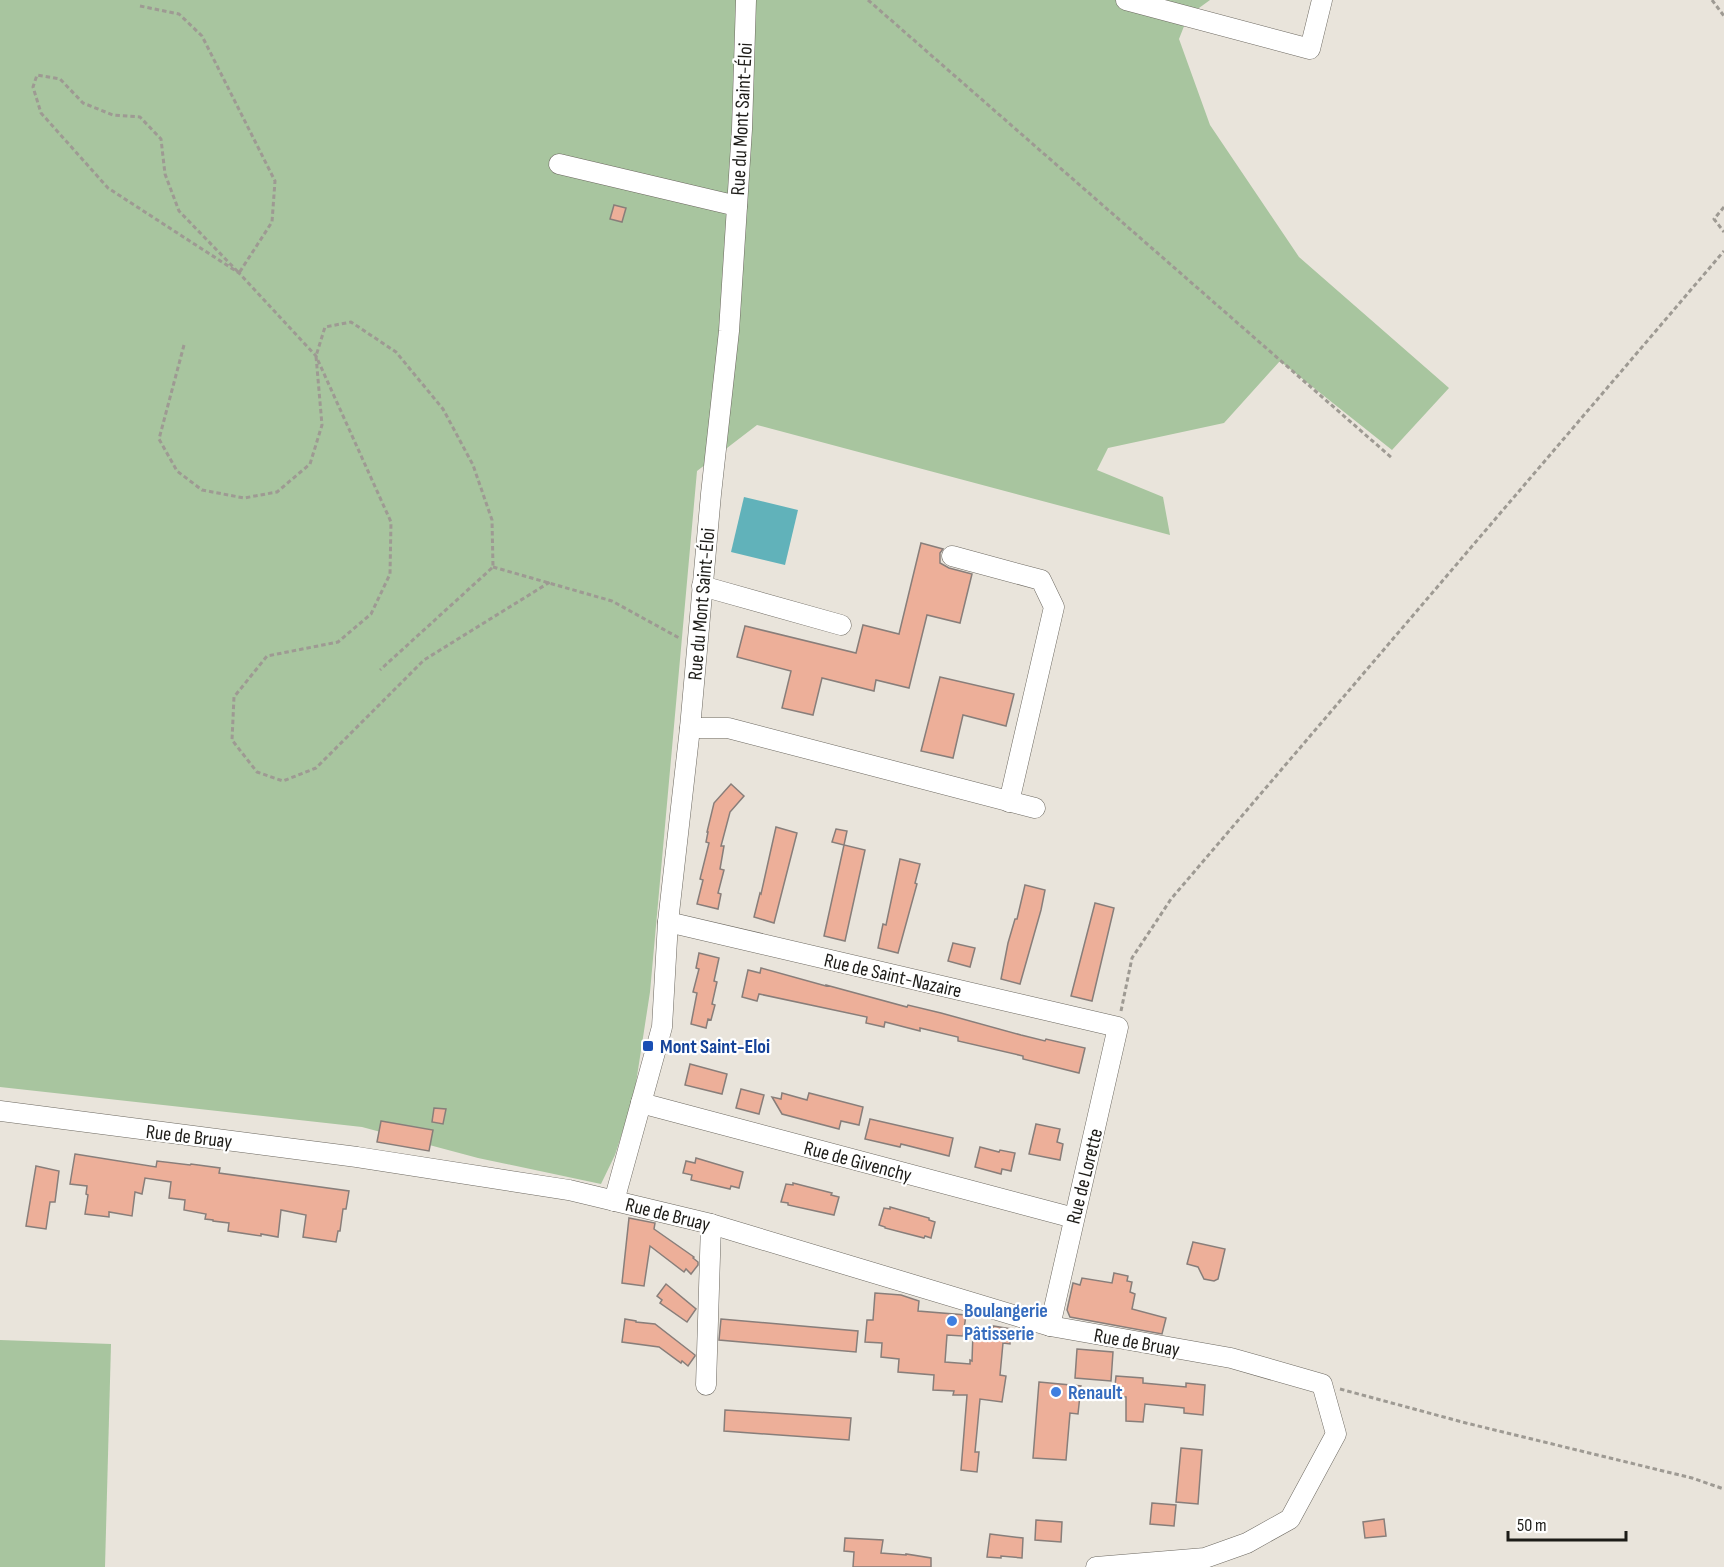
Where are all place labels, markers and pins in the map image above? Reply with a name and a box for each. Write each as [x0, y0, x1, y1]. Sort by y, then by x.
place label: Mont Saint-Eloi [660, 1035, 770, 1059]
marker: Mont Saint-Eloi [641, 1039, 655, 1053]
place label: Boulangerie Pâtisserie [964, 1299, 1048, 1346]
marker: Boulangerie Pâtisserie [945, 1314, 959, 1328]
place label: Renault [1068, 1381, 1123, 1405]
marker: Renault [1049, 1385, 1063, 1399]

